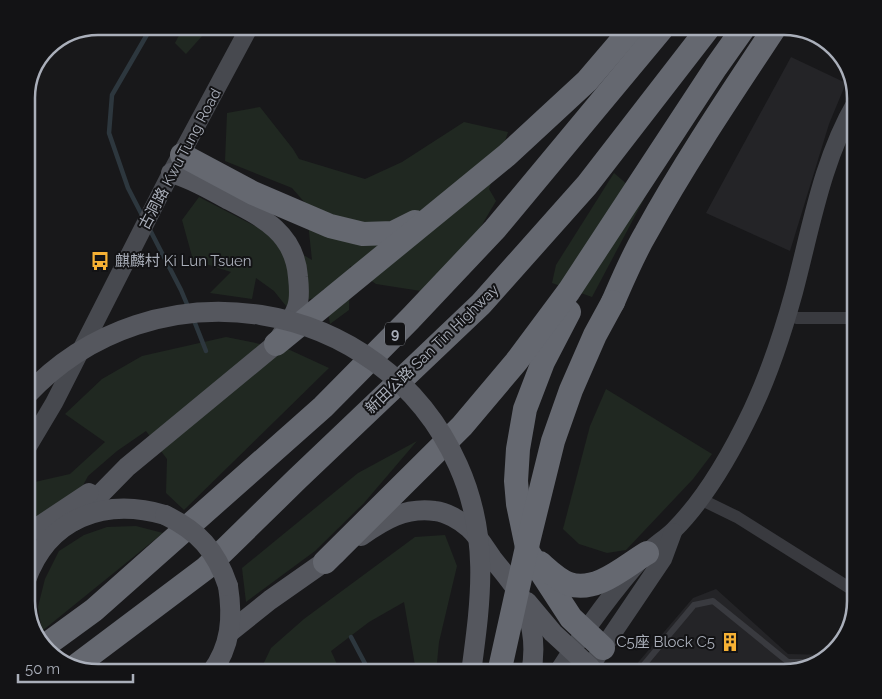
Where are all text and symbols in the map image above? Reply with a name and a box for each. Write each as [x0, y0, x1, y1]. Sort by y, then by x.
street label: 古洞路 Kwu Tung Road [135, 85, 225, 233]
bus stop icon: 麒麟村 Ki Lun Tsuen [89, 250, 111, 272]
place label: 麒麟村 Ki Lun Tsuen [115, 252, 252, 270]
street label: 新田公路 San Tin Highway [362, 281, 502, 417]
road number: 9 [385, 322, 405, 346]
building icon: C5座 Block C5 [719, 631, 741, 653]
place label: C5座 Block C5 [616, 633, 715, 651]
scale bar [18, 652, 132, 684]
text: 50 m [25, 660, 60, 678]

